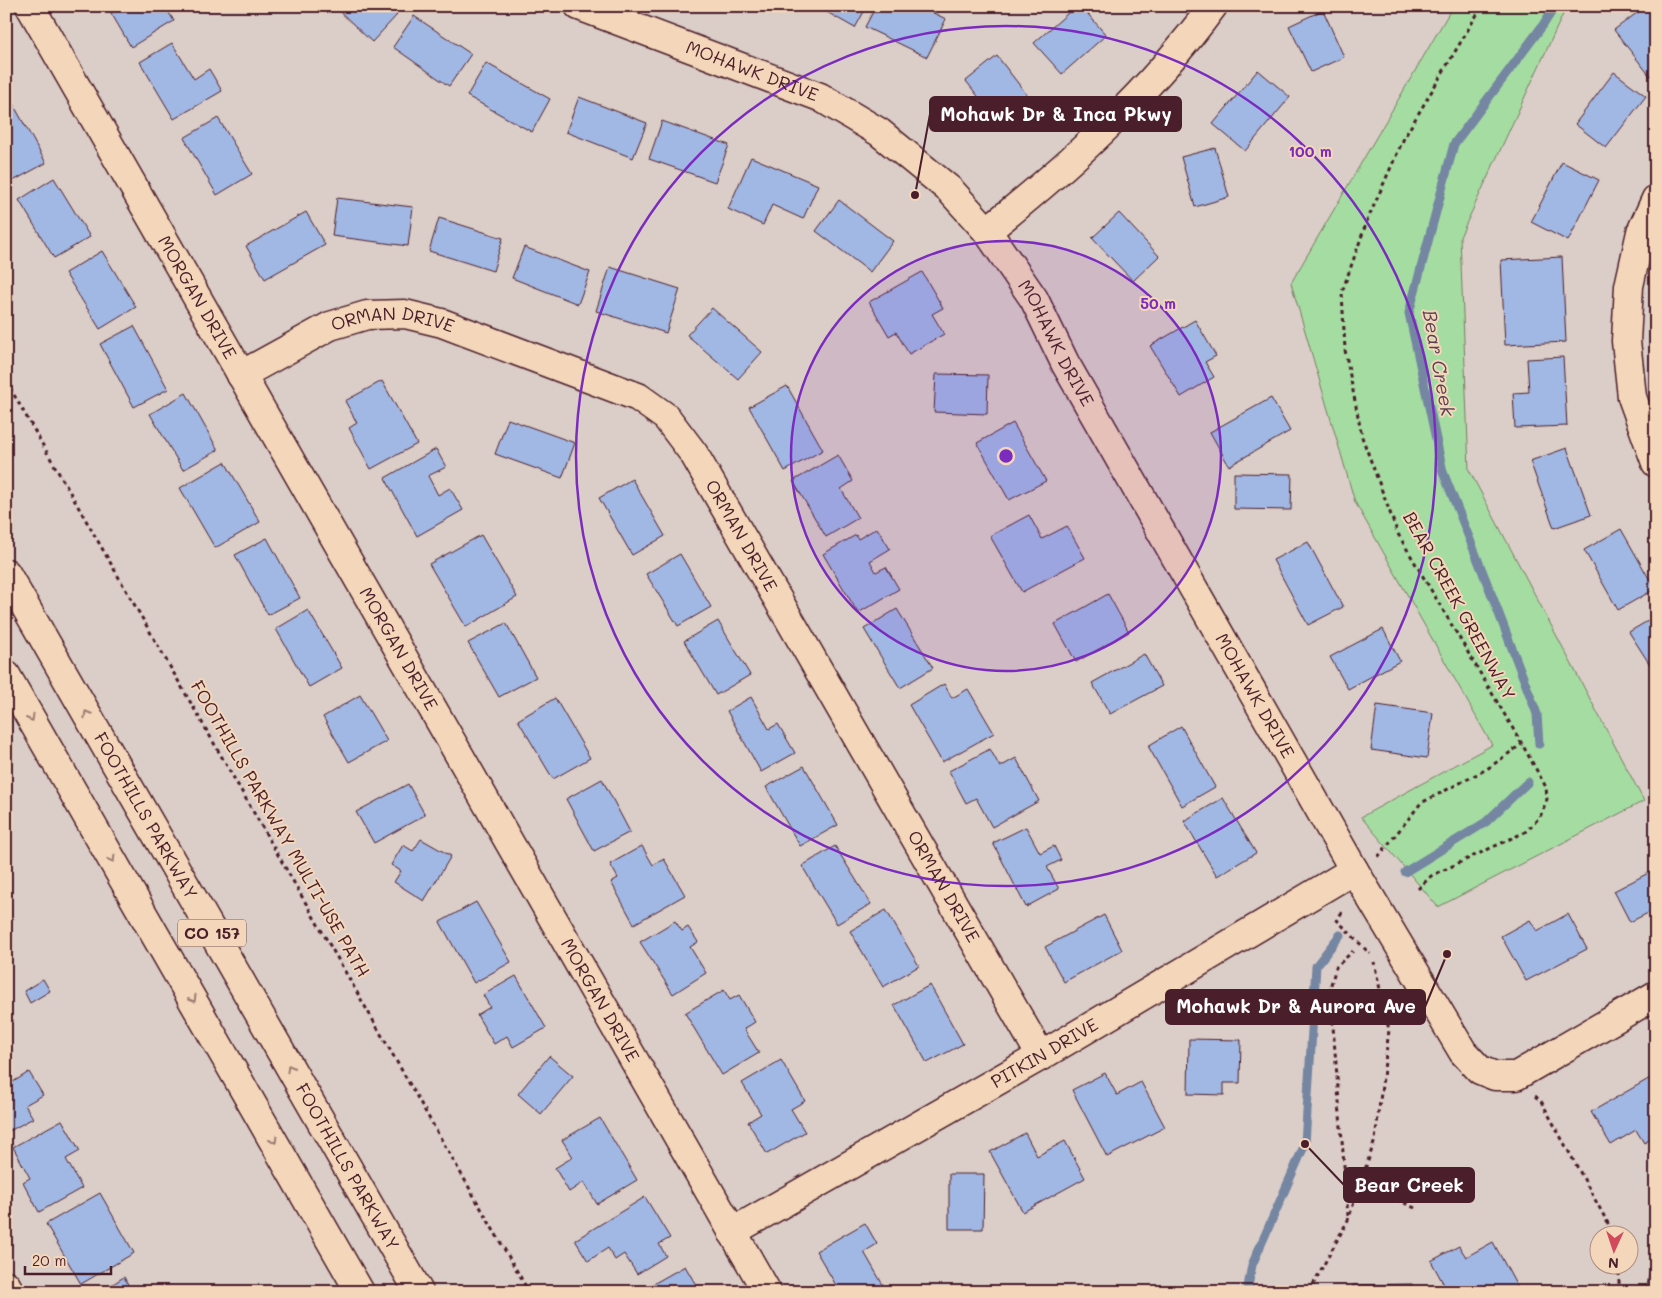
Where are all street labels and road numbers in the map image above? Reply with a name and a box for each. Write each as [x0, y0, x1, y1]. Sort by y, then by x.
street label: MOHAWK DRIVE [683, 34, 822, 106]
street label: MORGAN DRIVE [153, 231, 243, 363]
street label: MOHAWK DRIVE [1013, 274, 1100, 410]
street label: ORMAN DRIVE [328, 301, 458, 338]
street label: ORMAN DRIVE [700, 475, 784, 596]
street label: BEAR CREEK GREENWAY [1398, 507, 1522, 704]
street label: MORGAN DRIVE [354, 582, 444, 715]
street label: MOHAWK DRIVE [1210, 629, 1301, 762]
street label: FOOTHILLS PARKWAY MULTI-USE PATH [186, 676, 376, 981]
street label: FOOTHILLS PARKWAY [89, 727, 204, 903]
street label: ORMAN DRIVE [903, 826, 986, 946]
road number: CO 157 [178, 920, 246, 946]
street label: MORGAN DRIVE [556, 934, 646, 1066]
street label: PITKIN DRIVE [986, 1012, 1102, 1093]
street label: FOOTHILLS PARKWAY [291, 1079, 405, 1254]

